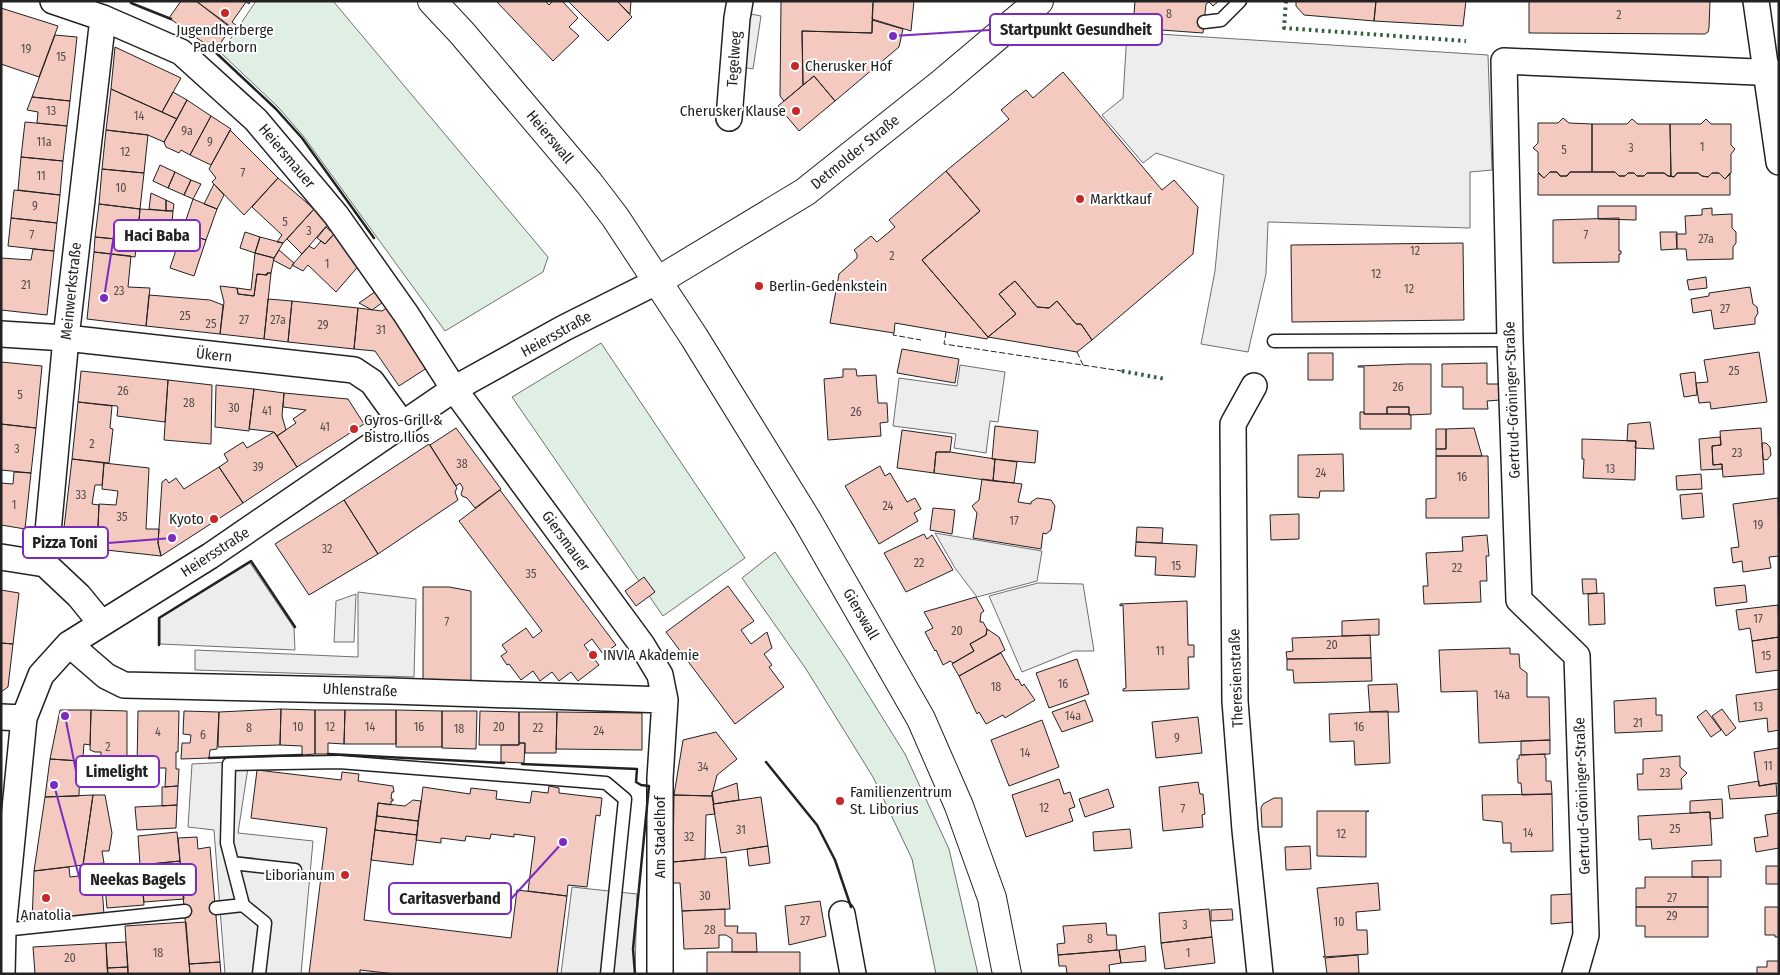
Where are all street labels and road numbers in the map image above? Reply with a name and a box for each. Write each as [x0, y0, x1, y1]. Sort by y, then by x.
street label: Tegelweg [723, 30, 745, 88]
street label: Heierswall [523, 107, 577, 167]
street label: Detmolder Straße [807, 111, 903, 193]
street label: Heiersmauer [255, 120, 320, 192]
street label: Meinwerkstraße [57, 241, 85, 341]
street label: Heiersstraße [518, 307, 594, 361]
street label: Gertrud-Gröninger-Straße [1500, 321, 1524, 479]
street label: Ükern [195, 344, 233, 366]
street label: Giersmauer [538, 507, 594, 575]
street label: Heiersstraße [177, 523, 253, 581]
street label: Gierswall [839, 585, 883, 643]
street label: Theresienstraße [1225, 628, 1247, 728]
street label: Uhlenstraße [322, 680, 398, 700]
street label: Gertrud-Gröninger-Straße [1570, 717, 1594, 875]
street label: Am Stadelhof [651, 794, 669, 878]

